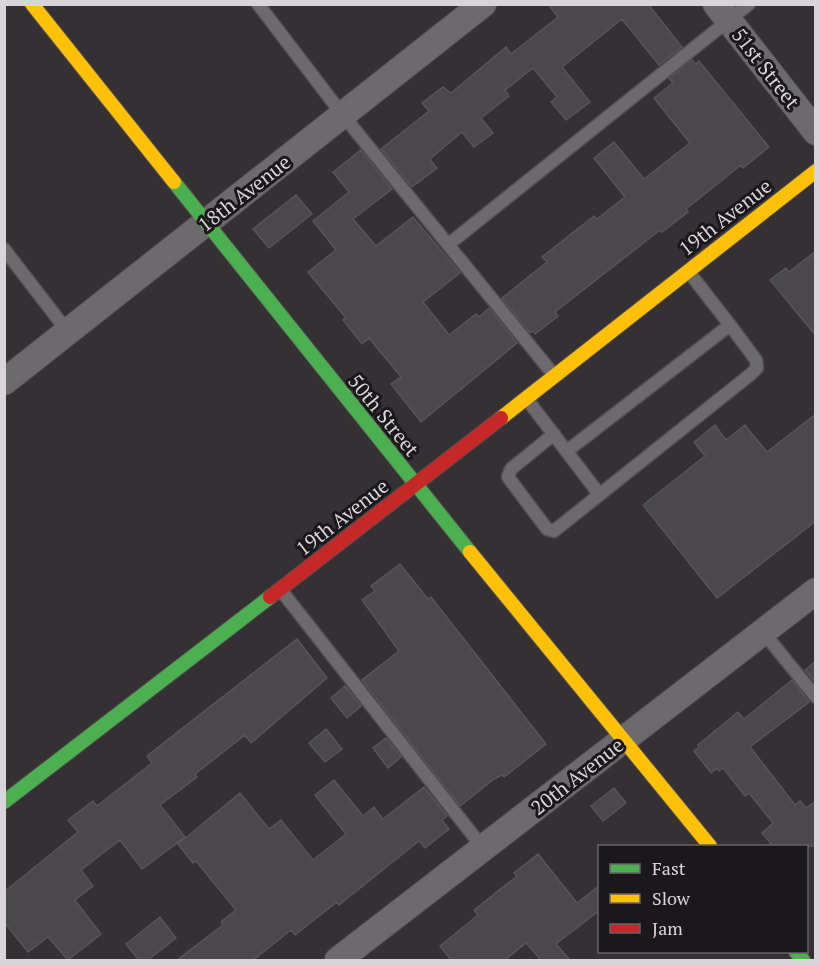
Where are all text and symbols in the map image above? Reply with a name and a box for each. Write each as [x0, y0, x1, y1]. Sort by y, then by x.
street label: 51st Street [726, 22, 806, 114]
street label: 18th Avenue [192, 148, 296, 238]
street label: 19th Avenue [673, 172, 777, 262]
street label: 50th Street [342, 368, 426, 462]
street label: 19th Avenue [290, 472, 394, 562]
street label: 20th Avenue [525, 731, 629, 821]
legend [598, 845, 808, 953]
text: Fast [652, 856, 686, 880]
text: Slow [652, 886, 691, 910]
text: Jam [652, 916, 683, 940]

